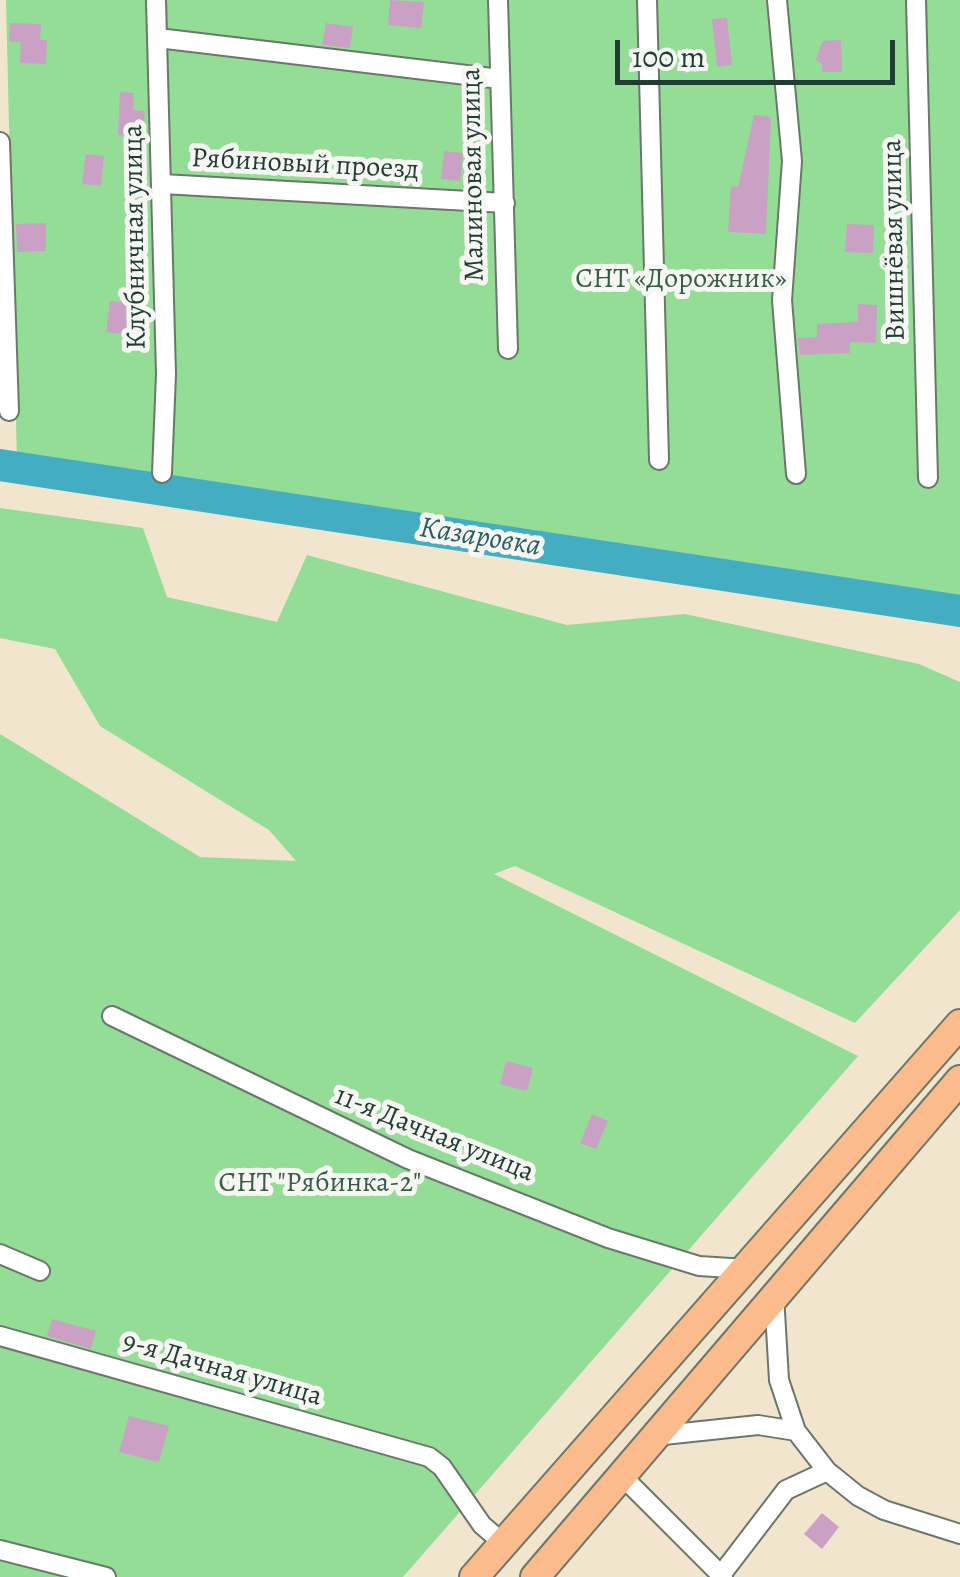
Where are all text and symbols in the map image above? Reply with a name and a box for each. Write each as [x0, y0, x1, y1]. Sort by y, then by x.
scale bar [620, 20, 900, 82]
text: 100 m [632, 37, 705, 77]
street label: Малиновая улица [455, 68, 493, 282]
street label: Клубничная улица [117, 124, 155, 350]
street label: Вишнёвая улица [876, 139, 914, 341]
street label: Рябиновый проезд [190, 142, 420, 188]
park label: СНТ «Дорожник» [575, 263, 787, 297]
water label: Казаровка [417, 511, 543, 565]
street label: 11-я Дачная улица [329, 1080, 539, 1190]
park label: СНТ "Рябинка-2" [219, 1167, 421, 1201]
street label: 9-я Дачная улица [118, 1325, 326, 1415]

